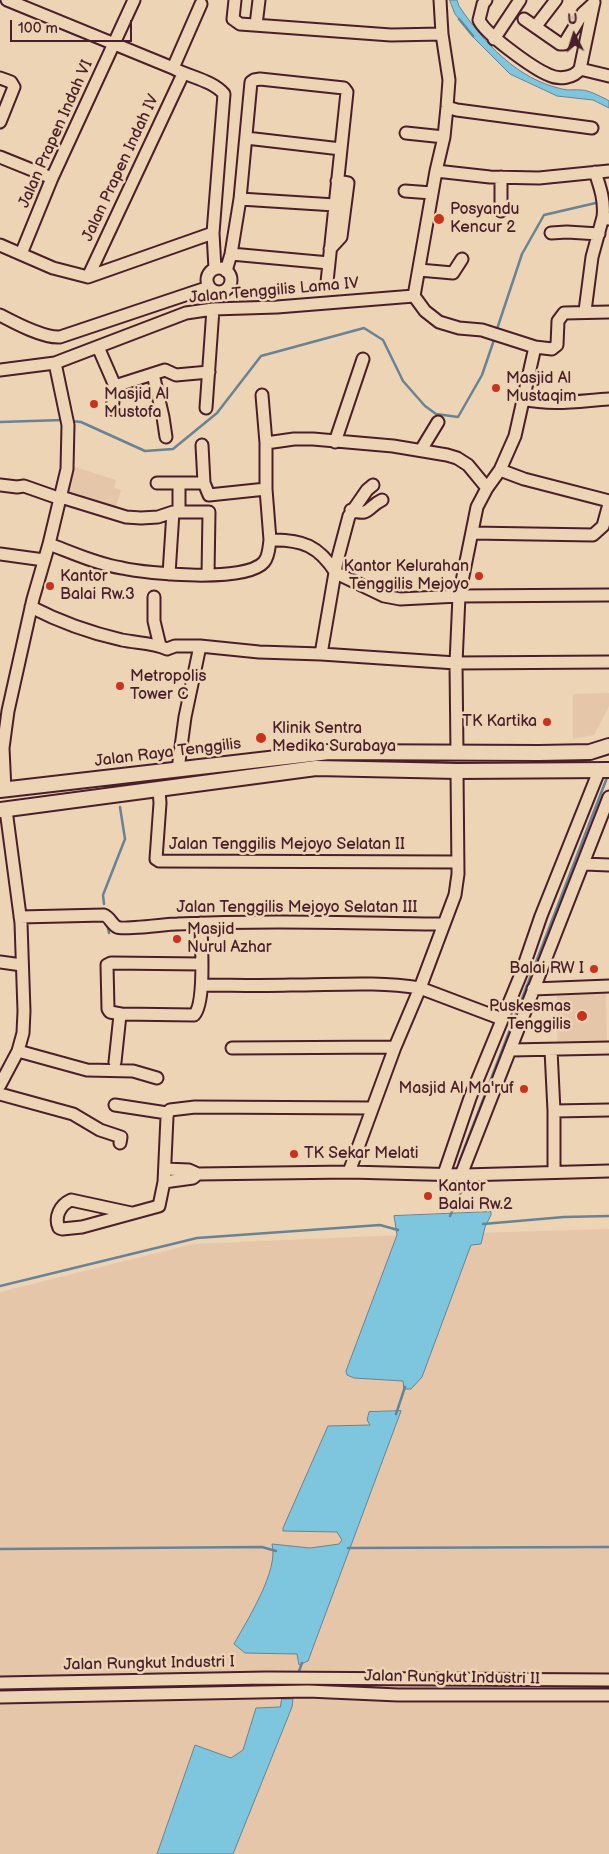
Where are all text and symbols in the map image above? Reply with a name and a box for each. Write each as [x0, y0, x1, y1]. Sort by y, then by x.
scale bar [12, 10, 135, 42]
north arrow [549, 10, 599, 60]
text: U [567, 11, 578, 28]
text: 100 m [18, 19, 58, 38]
street label: Jalan Prapen Indah VI [15, 57, 97, 211]
street label: Jalan Prapen Indah IV [79, 92, 163, 244]
place label: Posyandu Kencur 2 [450, 200, 520, 238]
marker: Posyandu Kencur 2 [432, 212, 446, 226]
street label: Jalan Tenggilis Lama IV [188, 274, 360, 308]
place label: Masjid Al Mustaqim [506, 369, 576, 407]
marker: Masjid Al Mustaqim [490, 382, 502, 394]
place label: Masjid Al Mustofa [104, 385, 169, 423]
marker: Masjid Al Mustofa [88, 398, 100, 410]
place label: Kantor Kelurahan Tenggilis Mejoyo [344, 557, 469, 595]
place label: Kantor Balai Rw.3 [60, 567, 135, 605]
marker: Kantor Kelurahan Tenggilis Mejoyo [473, 570, 485, 582]
marker: Kantor Balai Rw.3 [44, 580, 56, 592]
place label: Metropolis Tower C [130, 667, 206, 705]
marker: Metropolis Tower C [114, 680, 126, 692]
place label: TK Kartika [462, 712, 537, 732]
marker: TK Kartika [541, 716, 553, 728]
place label: Klinik Sentra Medika Surabaya [272, 719, 396, 757]
marker: Klinik Sentra Medika Surabaya [254, 731, 268, 745]
street label: Jalan Raya Tenggilis [94, 734, 242, 772]
street label: Jalan Tenggilis Mejoyo Selatan II [169, 835, 405, 855]
street label: Jalan Tenggilis Mejoyo Selatan III [177, 898, 417, 918]
place label: Masjid Nurul Azhar [187, 920, 272, 958]
marker: Masjid Nurul Azhar [171, 933, 183, 945]
place label: Balai RW I [509, 959, 584, 979]
marker: Balai RW I [588, 963, 600, 975]
place label: Puskesmas Tenggilis [489, 997, 571, 1035]
marker: Puskesmas Tenggilis [575, 1009, 589, 1023]
place label: Masjid Al Ma'ruf [398, 1079, 514, 1099]
marker: Masjid Al Ma'ruf [518, 1083, 530, 1095]
place label: TK Sekar Melati [304, 1144, 419, 1164]
marker: TK Sekar Melati [288, 1148, 300, 1160]
place label: Kantor Balai Rw.2 [438, 1177, 512, 1215]
marker: Kantor Balai Rw.2 [422, 1190, 434, 1202]
street label: Jalan Rungkut Industri I [63, 1653, 235, 1675]
street label: Jalan Rungkut Industri II [364, 1667, 540, 1689]

